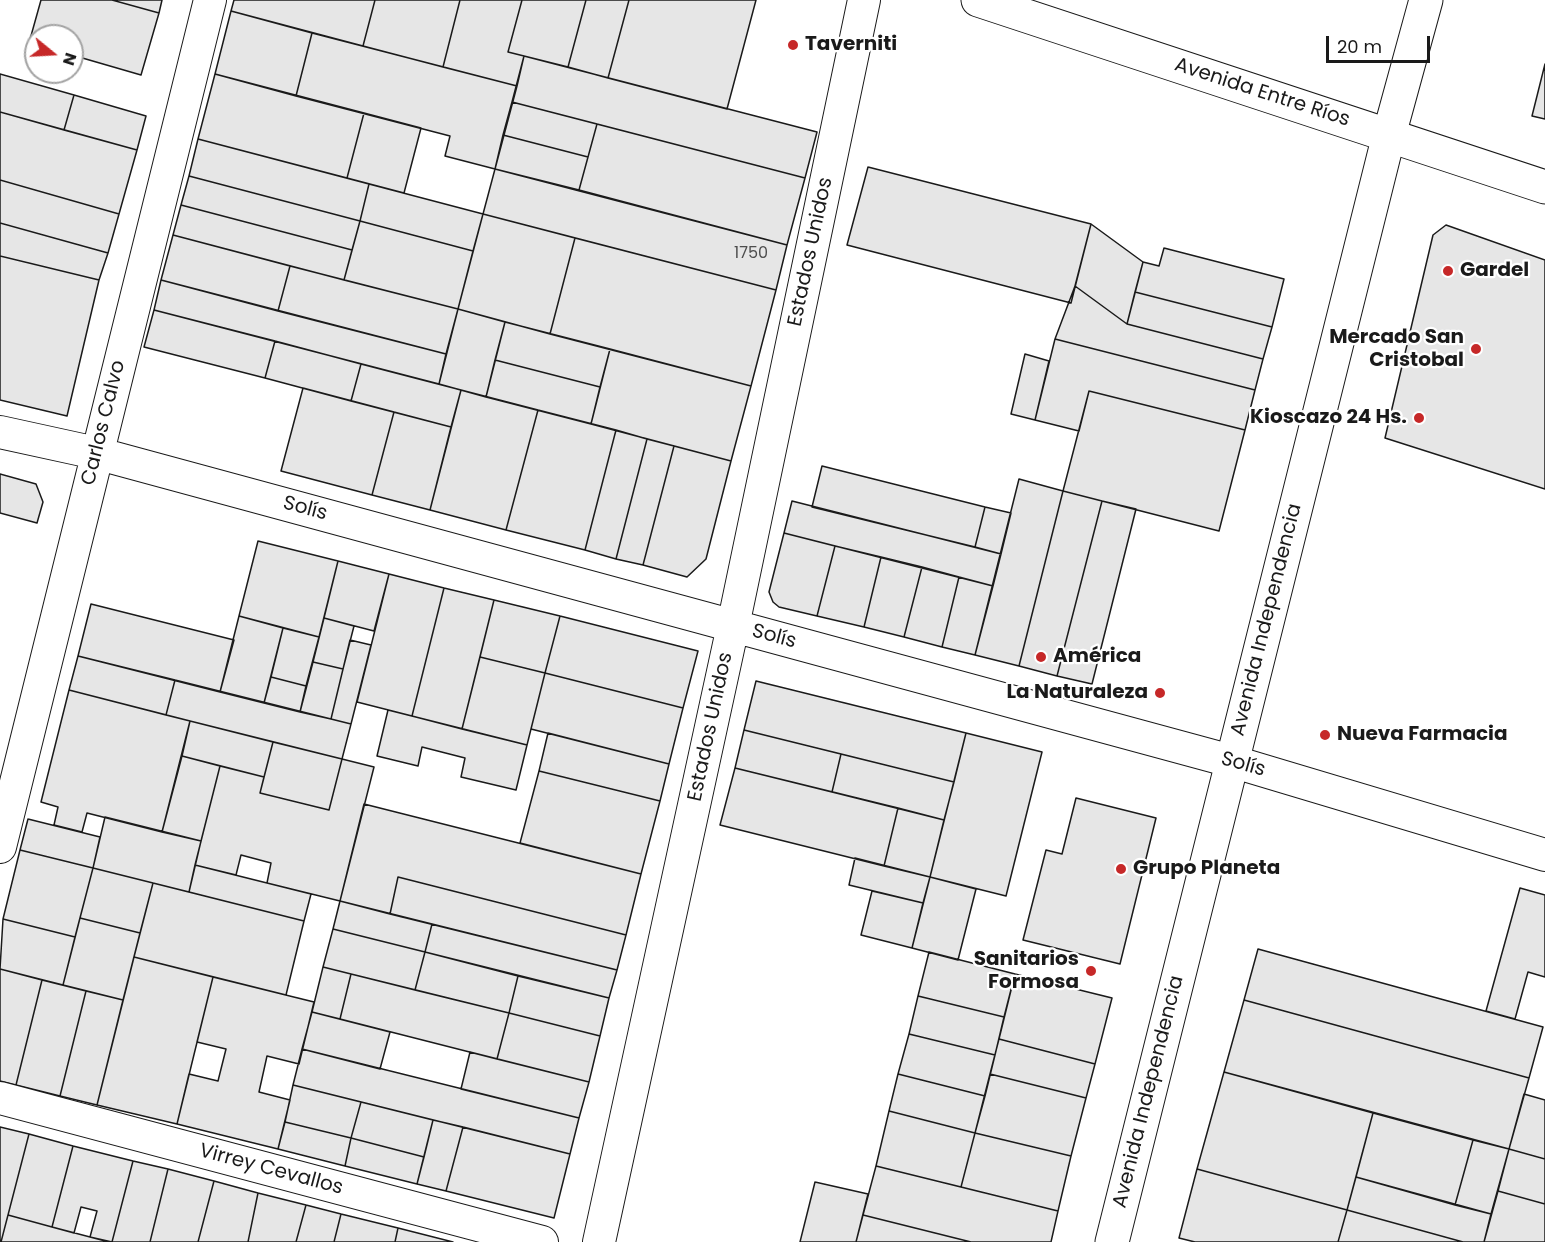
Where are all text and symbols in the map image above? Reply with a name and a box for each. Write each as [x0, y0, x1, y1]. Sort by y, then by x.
north arrow [24, 24, 84, 84]
scale bar [1329, 24, 1432, 62]
place label: Taverniti [805, 33, 897, 57]
text: 20 m [1337, 34, 1382, 59]
marker: Taverniti [786, 38, 800, 52]
text: N [57, 50, 82, 68]
street label: Avenida Entre Ríos [1171, 53, 1353, 133]
street label: Estados Unidos [784, 175, 838, 329]
house number: 1750 [734, 244, 768, 264]
place label: Gardel [1460, 259, 1529, 283]
marker: Gardel [1441, 264, 1455, 278]
place label: Mercado San Cristobal [1329, 326, 1464, 373]
marker: Mercado San Cristobal [1469, 342, 1483, 356]
street label: Carlos Calvo [77, 358, 131, 488]
place label: Kioscazo 24 Hs. [1250, 406, 1407, 430]
marker: Kioscazo 24 Hs. [1412, 411, 1426, 425]
street label: Solís [280, 492, 330, 526]
street label: Avenida Independencia [1226, 501, 1308, 739]
street label: Solís [749, 620, 799, 654]
place label: América [1053, 645, 1141, 669]
street label: Estados Unidos [684, 650, 738, 804]
marker: América [1034, 650, 1048, 664]
place label: La Naturaleza [1007, 681, 1148, 705]
marker: La Naturaleza [1153, 686, 1167, 700]
place label: Nueva Farmacia [1337, 723, 1508, 747]
marker: Nueva Farmacia [1318, 728, 1332, 742]
street label: Solís [1218, 747, 1268, 783]
place label: Grupo Planeta [1133, 857, 1280, 881]
marker: Grupo Planeta [1114, 862, 1128, 876]
place label: Sanitarios Formosa [974, 948, 1079, 995]
marker: Sanitarios Formosa [1084, 964, 1098, 978]
street label: Avenida Independencia [1108, 973, 1190, 1211]
street label: Virrey Cevallos [196, 1139, 346, 1201]

